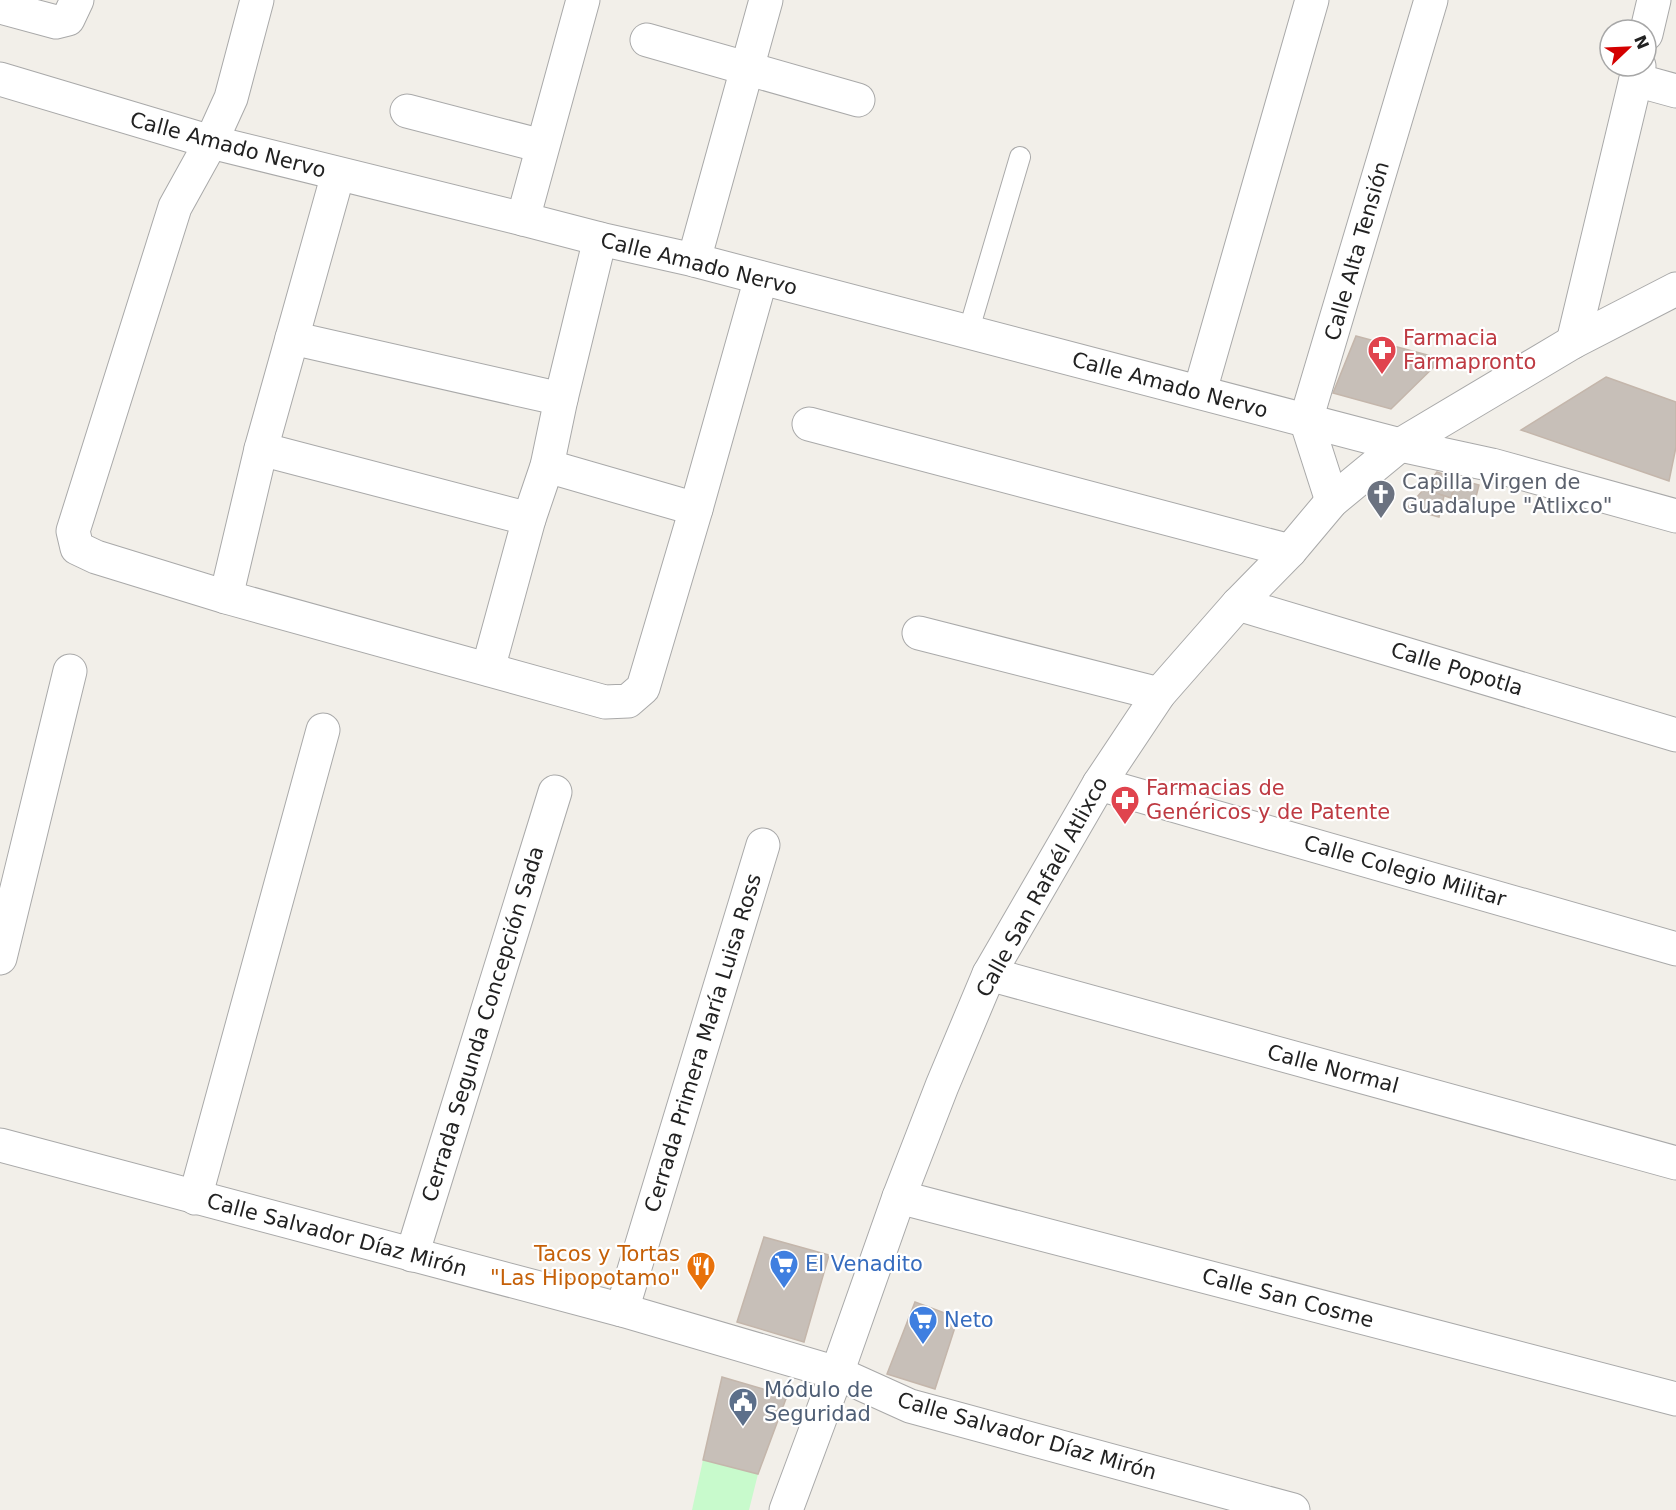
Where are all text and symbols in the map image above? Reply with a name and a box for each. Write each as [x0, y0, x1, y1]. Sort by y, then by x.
north arrow [1598, 18, 1658, 78]
text: N [1630, 32, 1653, 52]
street label: Calle Amado Nervo [127, 107, 329, 183]
street label: Calle Alta Tensión [1320, 159, 1394, 343]
street label: Calle Amado Nervo [598, 228, 800, 300]
place label: Farmacia Farmapronto [1403, 326, 1536, 374]
pharmacy icon: Farmacia Farmapronto [1366, 334, 1398, 376]
street label: Calle Amado Nervo [1069, 347, 1271, 423]
place label: Capilla Virgen de Guadalupe "Atlixco" [1402, 470, 1612, 518]
church icon: Capilla Virgen de Guadalupe "Atlixco" [1365, 478, 1397, 520]
street label: Calle Popotla [1388, 638, 1526, 700]
street label: Calle San Rafaél Atlixco [971, 773, 1113, 1001]
place label: Farmacias de Genéricos y de Patente [1146, 776, 1390, 824]
pharmacy icon: Farmacias de Genéricos y de Patente [1109, 784, 1141, 826]
street label: Calle Colegio Militar [1301, 831, 1509, 911]
street label: Cerrada Segunda Concepción Sada [417, 843, 549, 1205]
street label: Cerrada Primera María Luisa Ross [640, 871, 766, 1215]
street label: Calle Normal [1265, 1040, 1401, 1098]
street label: Calle Salvador Díaz Mirón [204, 1189, 470, 1281]
place label: Tacos y Tortas "Las Hipopotamo" [490, 1242, 680, 1290]
supermarket icon: El Venadito [768, 1248, 800, 1290]
restaurant icon: Tacos y Tortas "Las Hipopotamo" [685, 1250, 717, 1292]
place label: El Venadito [805, 1252, 923, 1276]
street label: Calle San Cosme [1200, 1264, 1376, 1332]
supermarket icon: Neto [907, 1304, 939, 1346]
place label: Neto [944, 1308, 994, 1332]
place label: Módulo de Seguridad [764, 1378, 873, 1426]
public building icon: Módulo de Seguridad [727, 1386, 759, 1428]
street label: Calle Salvador Díaz Mirón [895, 1387, 1159, 1485]

